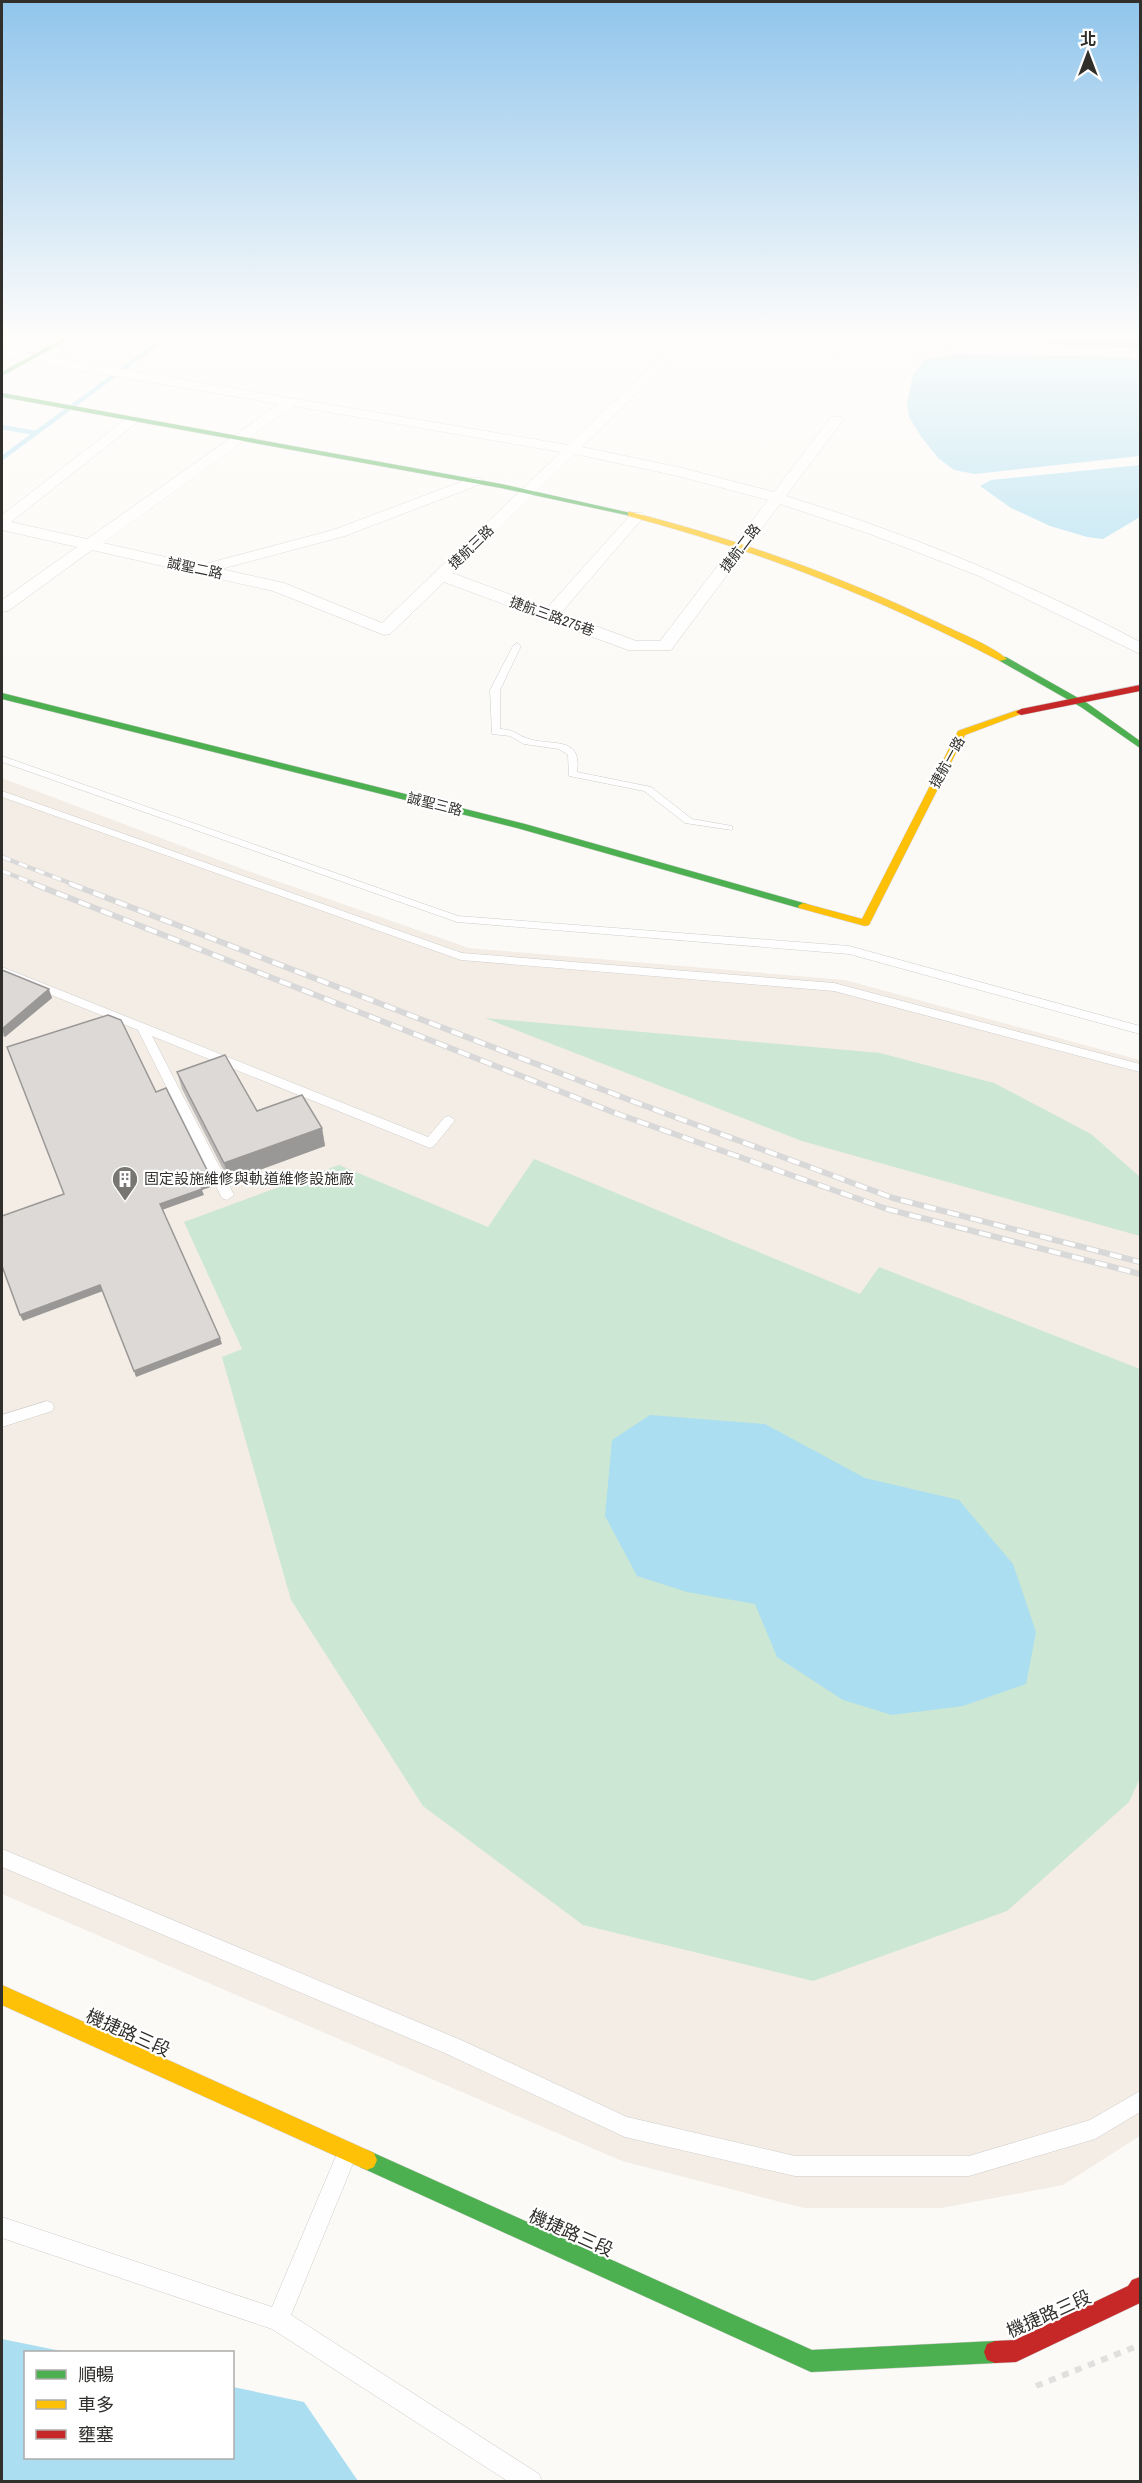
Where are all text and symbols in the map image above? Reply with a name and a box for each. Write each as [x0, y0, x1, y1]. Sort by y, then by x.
north arrow [1058, 24, 1118, 84]
text: 北 [1080, 28, 1096, 50]
street label: 捷航二路 [716, 520, 764, 576]
street label: 捷航三路 [445, 521, 497, 573]
street label: 誠聖二路 [166, 553, 224, 583]
street label: 捷航三路275巷 [507, 592, 597, 640]
street label: 捷航一路 [926, 733, 968, 791]
street label: 誠聖三路 [406, 788, 464, 820]
building icon: 固定設施維修與軌道維修設施廠 [110, 1164, 140, 1202]
place label: 固定設施維修與軌道維修設施廠 [144, 1168, 354, 1189]
street label: 機捷路三段 [82, 2003, 174, 2062]
street label: 機捷路三段 [525, 2203, 617, 2262]
street label: 機捷路三段 [1003, 2284, 1095, 2343]
legend [24, 2351, 234, 2459]
text: 順暢 [78, 2362, 114, 2387]
text: 車多 [78, 2392, 114, 2417]
text: 壅塞 [78, 2422, 114, 2447]

